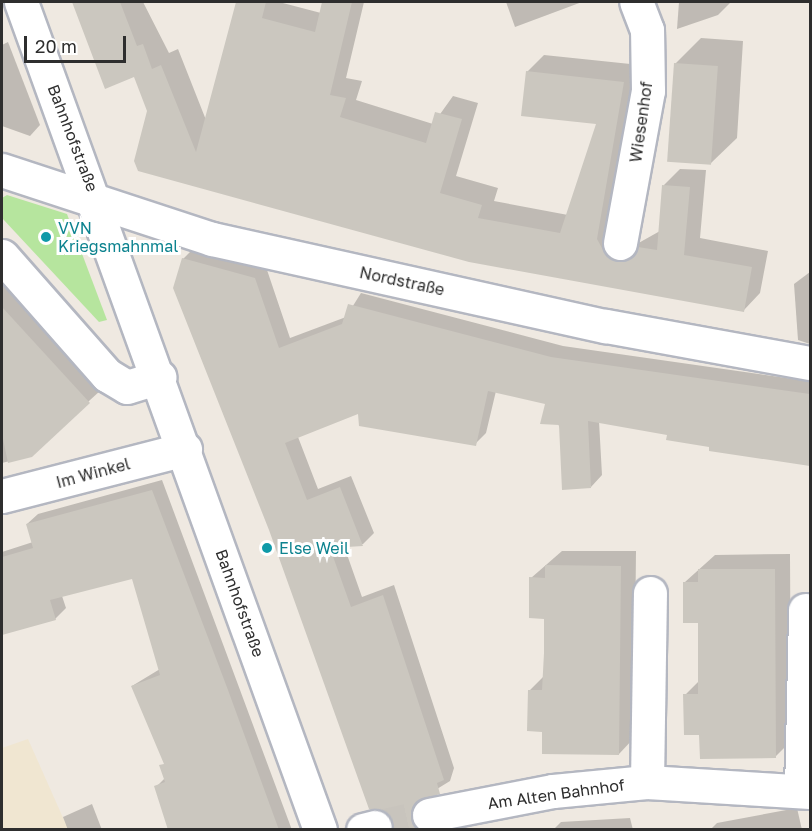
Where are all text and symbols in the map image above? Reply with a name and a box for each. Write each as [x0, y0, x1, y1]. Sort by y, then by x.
scale bar [27, 24, 129, 62]
text: 20 m [35, 35, 77, 57]
street label: Wiesenhof [626, 80, 656, 164]
street label: Bahnhofstraße [44, 82, 102, 194]
place label: VVN Kriegsmahnmal [58, 218, 178, 256]
marker: VVN Kriegsmahnmal [39, 230, 53, 244]
street label: Nordstraße [358, 263, 446, 299]
street label: Im Winkel [54, 454, 132, 492]
place label: Else Weil [279, 538, 349, 558]
marker: Else Weil [260, 541, 274, 555]
street label: Bahnhofstraße [212, 547, 268, 659]
street label: Am Alten Bahnhof [486, 775, 626, 813]

